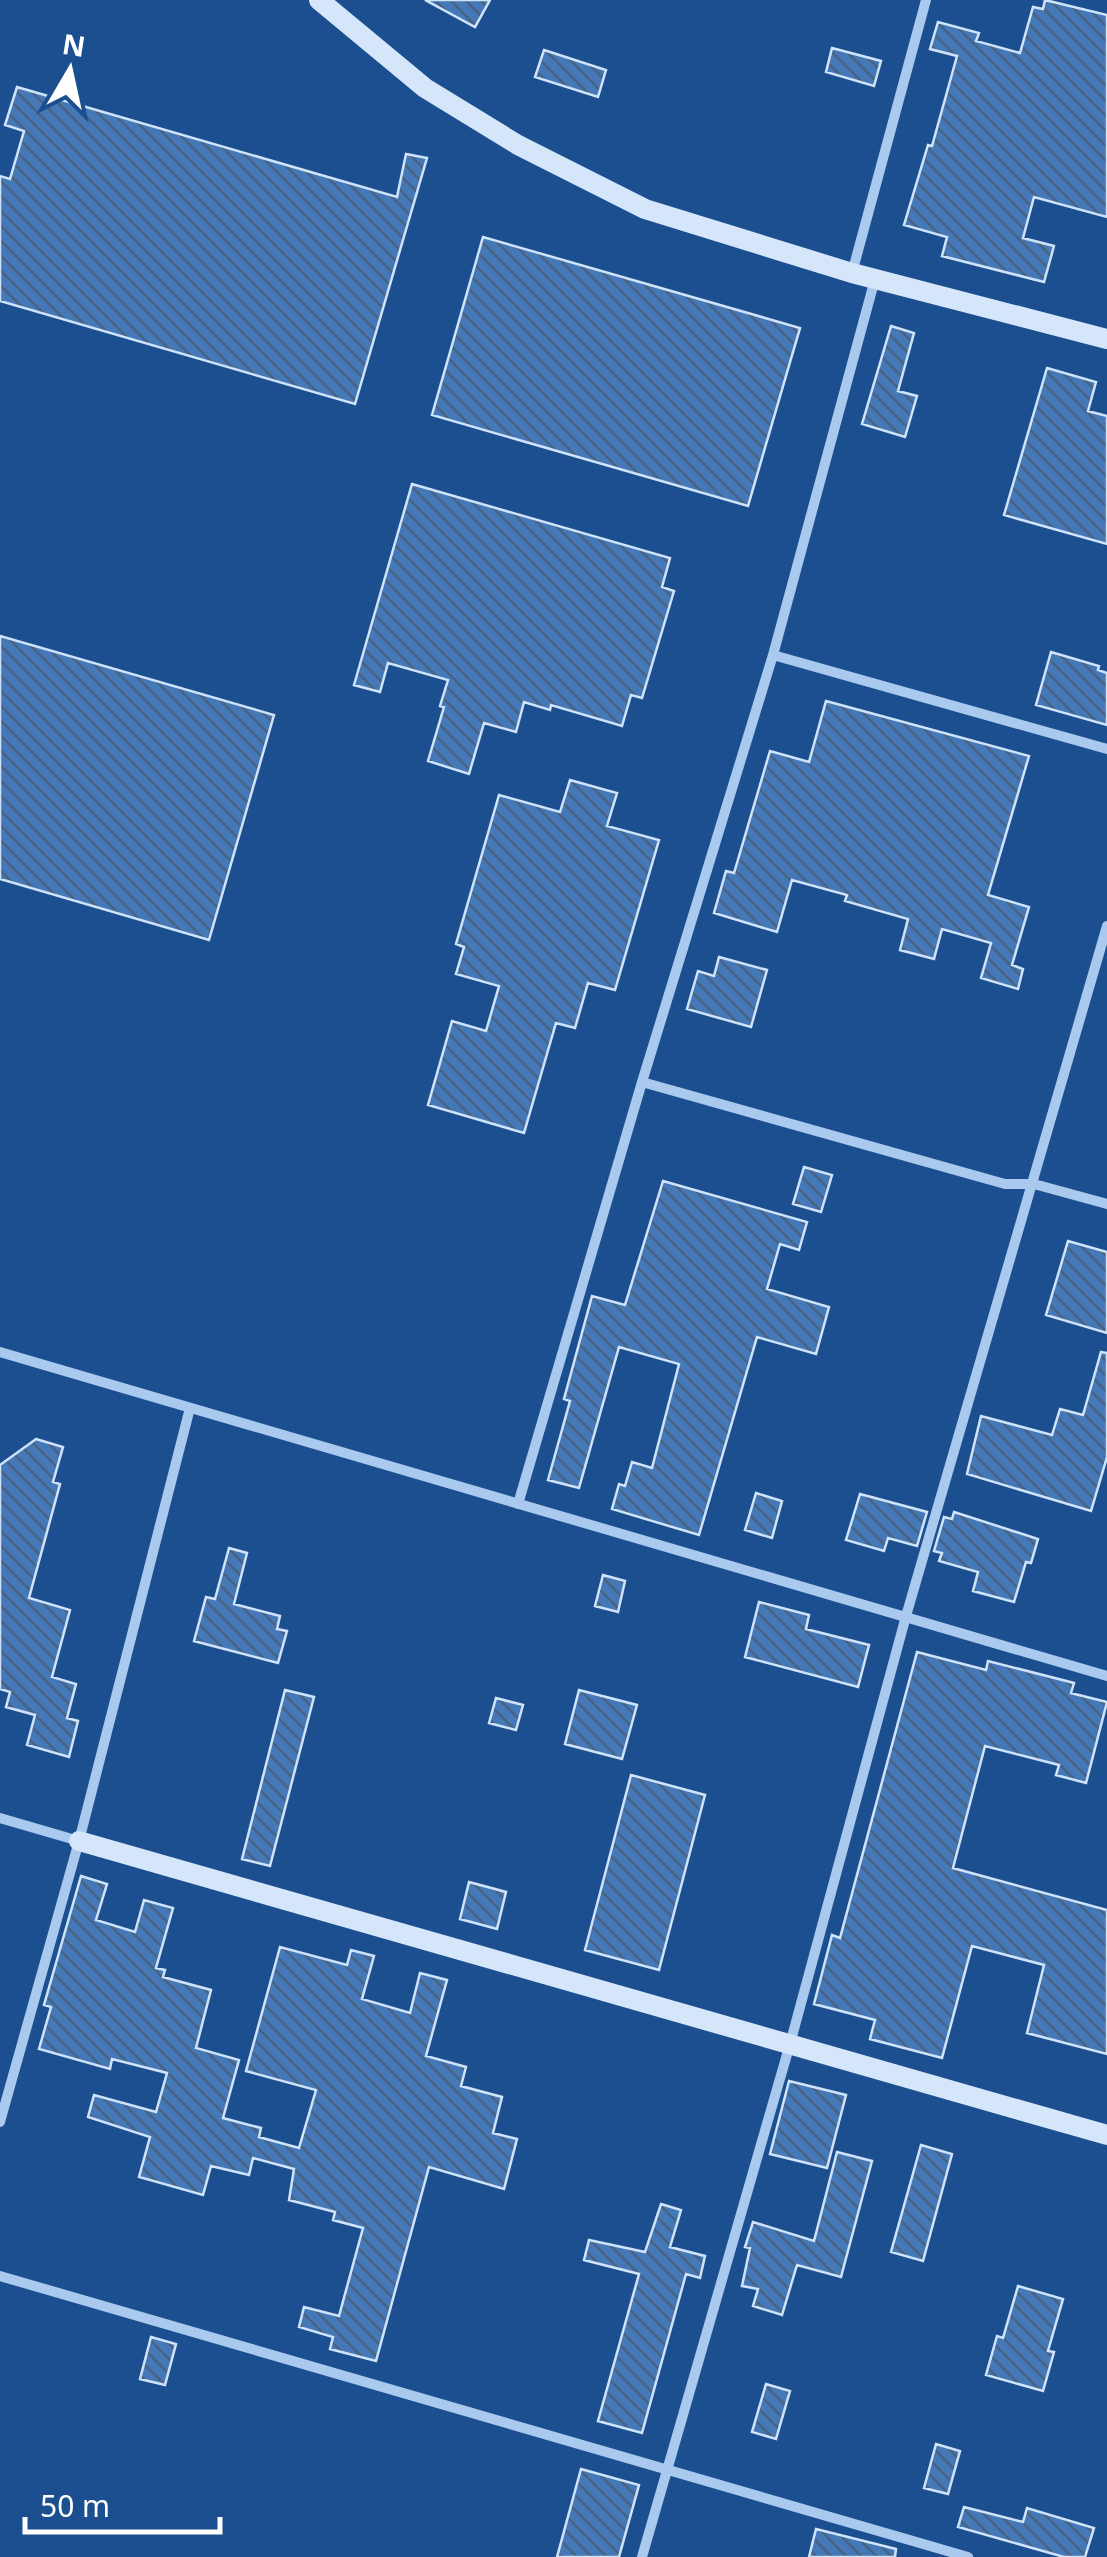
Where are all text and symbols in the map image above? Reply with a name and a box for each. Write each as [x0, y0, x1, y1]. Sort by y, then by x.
north arrow [20, 20, 120, 120]
text: N [60, 24, 88, 65]
scale bar [25, 2472, 220, 2534]
text: 50 m [40, 2485, 110, 2526]

